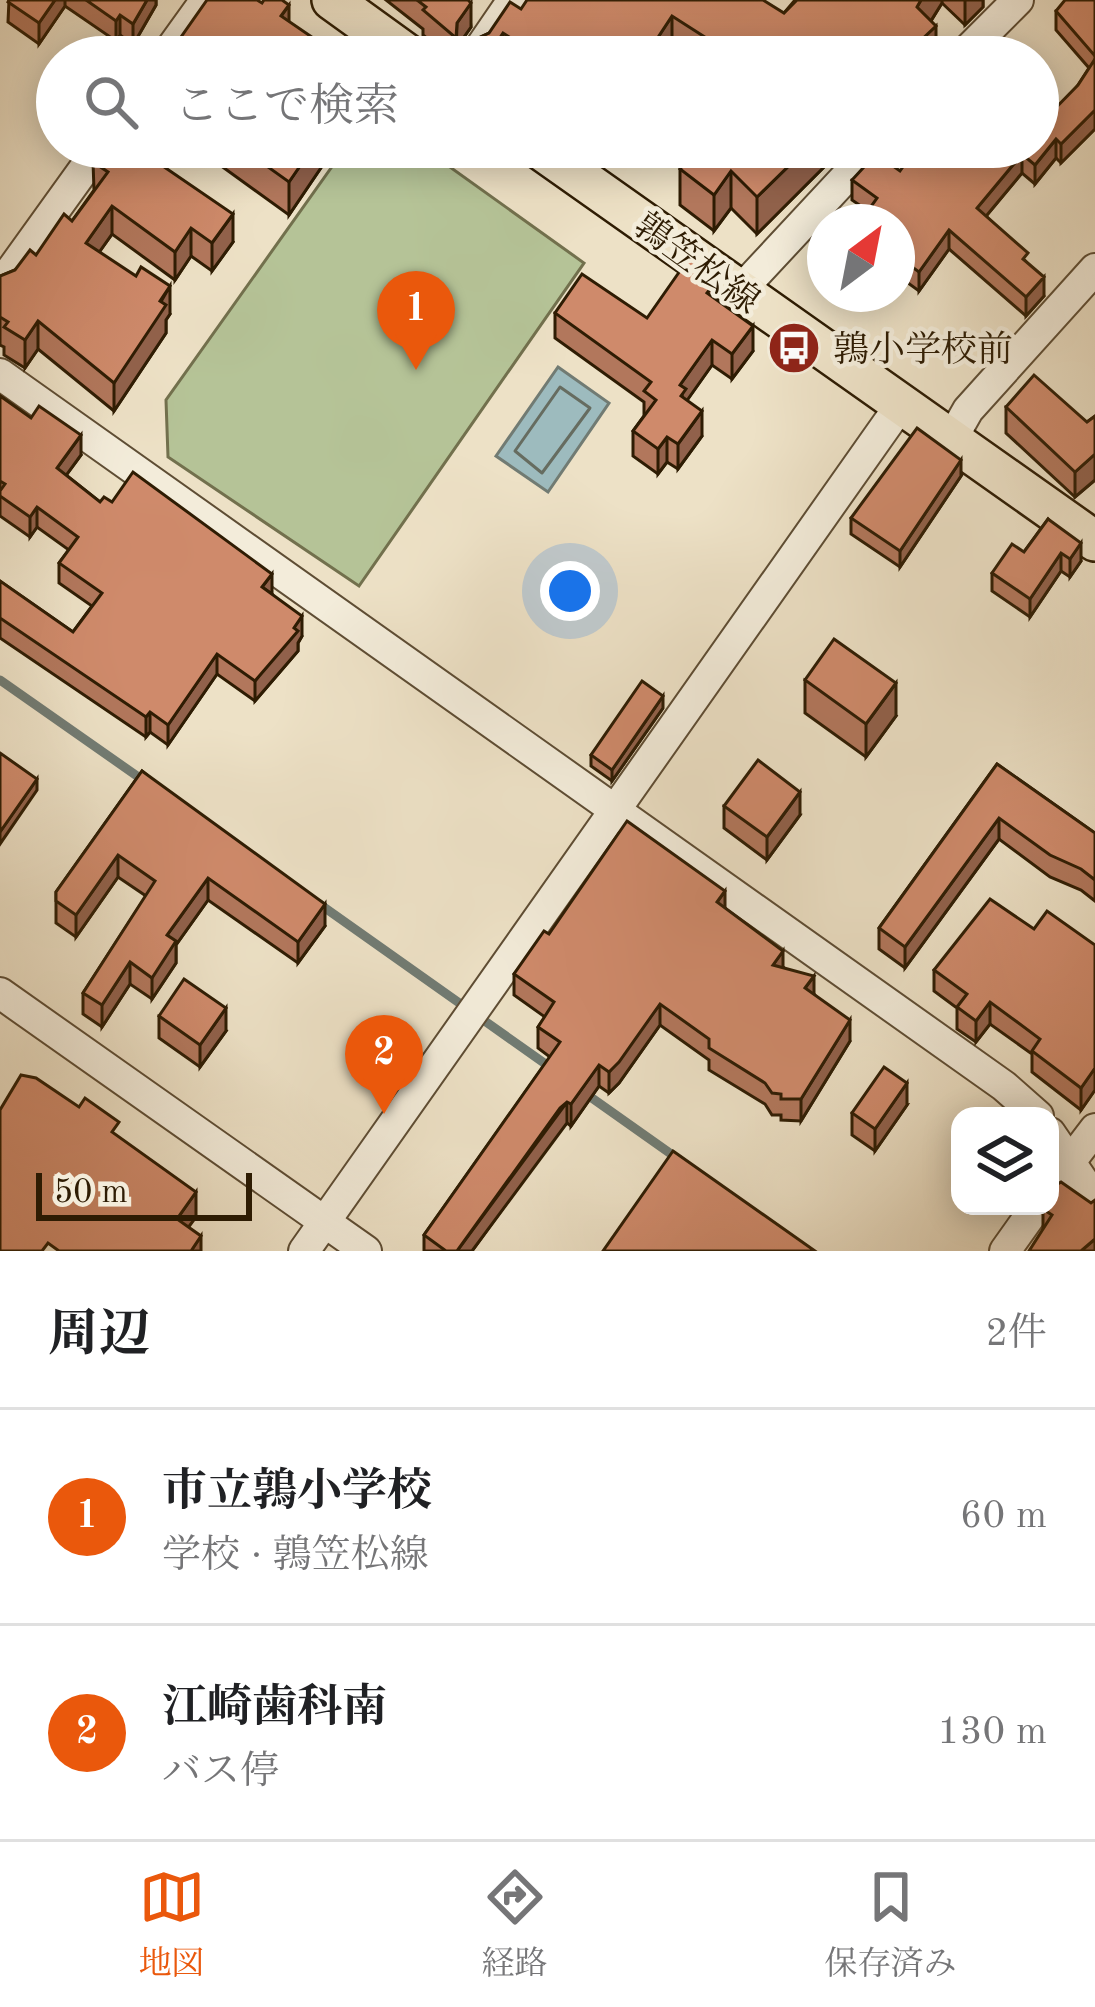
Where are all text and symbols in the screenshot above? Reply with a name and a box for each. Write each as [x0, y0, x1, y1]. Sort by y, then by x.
search box [36, 36, 1059, 168]
icon: search [78, 69, 144, 135]
text: ここで検索 [174, 86, 399, 131]
north arrow [807, 204, 915, 312]
street label: 鶉笠松線 [627, 205, 767, 322]
pin: 1 [377, 271, 455, 370]
bus stop icon: 鶉小学校前 [766, 320, 822, 376]
place label: 鶉小学校前 [833, 330, 1013, 370]
your location [540, 561, 600, 621]
pin: 2 [345, 1015, 423, 1114]
map controls [951, 1107, 1059, 1215]
button: layers [951, 1107, 1059, 1215]
scale bar [36, 1167, 252, 1220]
text: 50 m [54, 1177, 128, 1210]
text: 周辺 [48, 1311, 150, 1362]
text: 2件 [985, 1315, 1047, 1354]
text: 市立鶉小学校 [162, 1471, 432, 1516]
text: 1 [76, 1497, 98, 1536]
text: 60 m [960, 1497, 1047, 1536]
text: 学校 · 鶉笠松線 [162, 1537, 429, 1576]
text: 江崎歯科南 [162, 1687, 387, 1732]
text: 2 [76, 1713, 98, 1752]
text: 130 m [937, 1713, 1047, 1752]
text: バス停 [162, 1753, 279, 1792]
tab: 地図 [139, 1864, 205, 1986]
tab: 経路 [482, 1864, 548, 1986]
tab: 保存済み [825, 1864, 957, 1986]

